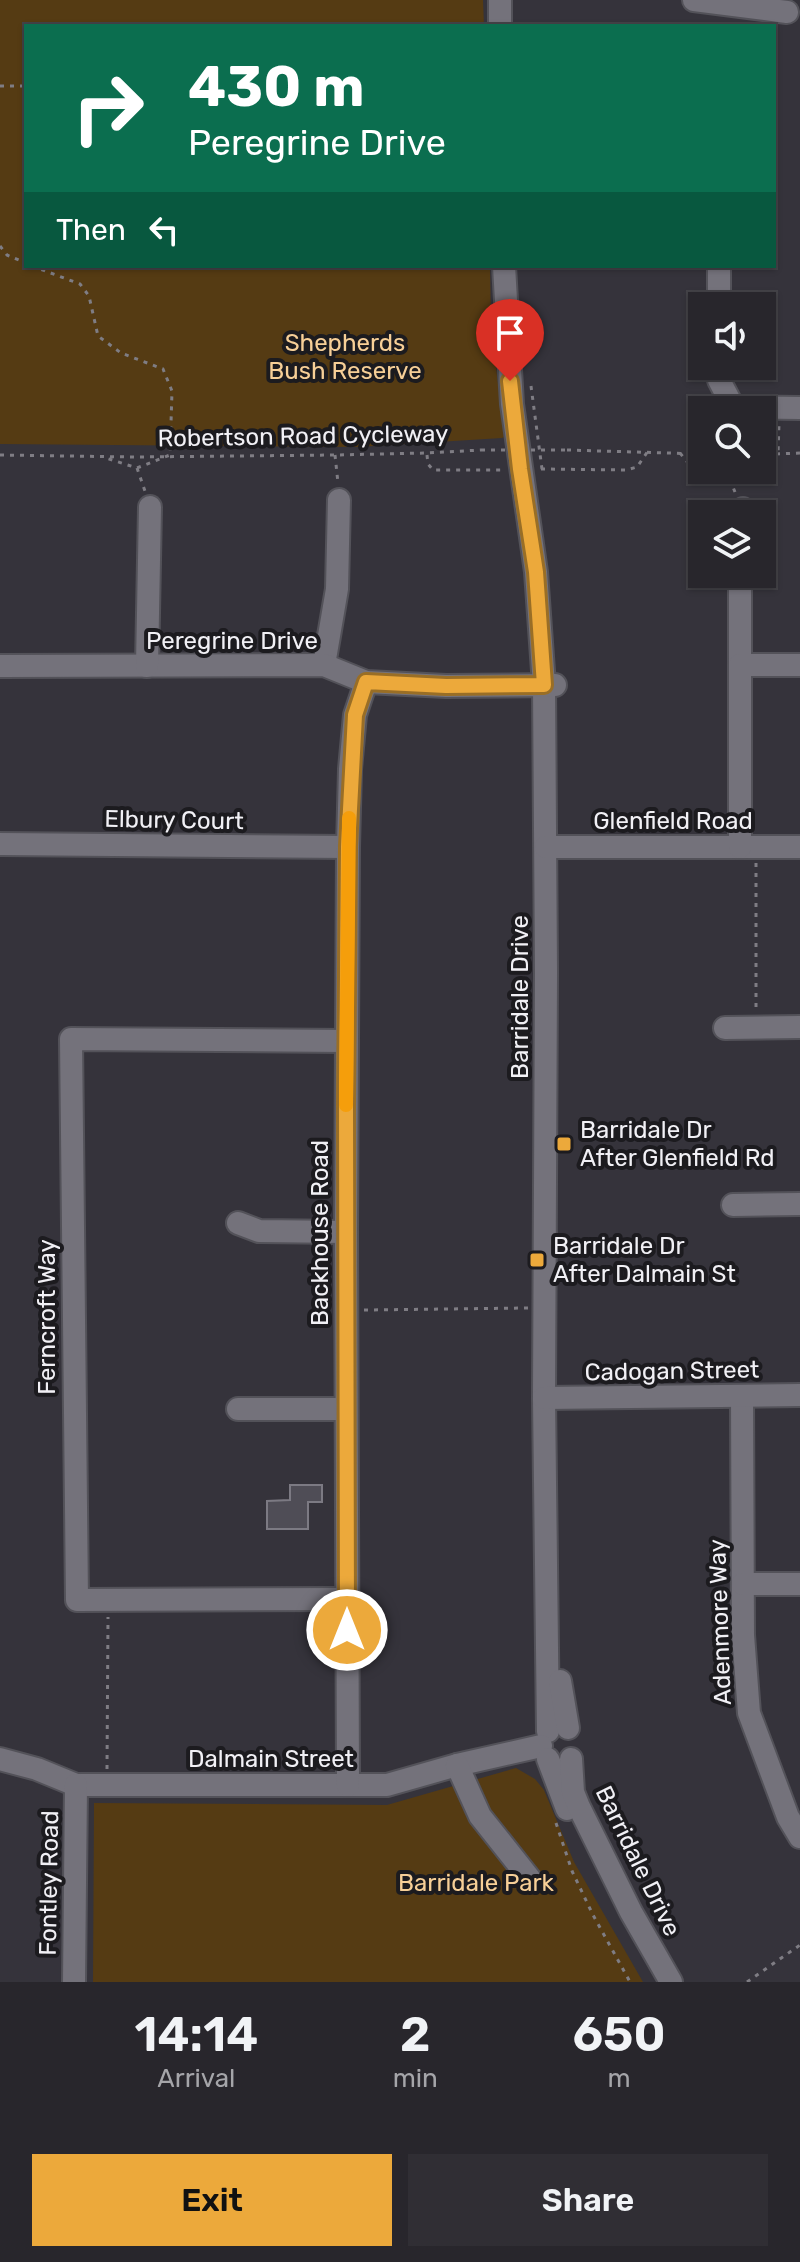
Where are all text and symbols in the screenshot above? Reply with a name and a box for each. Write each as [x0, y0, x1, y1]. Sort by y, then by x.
text: 430 m [188, 54, 364, 120]
icon: right [56, 56, 160, 160]
text: Peregrine Drive [188, 121, 446, 164]
icon: left [142, 208, 186, 252]
text: Then [56, 212, 126, 248]
map controls [688, 292, 776, 588]
button: sound [688, 292, 776, 380]
pin [476, 299, 544, 381]
icon: arrive [488, 311, 532, 355]
park label: Shepherds Bush Reserve [268, 329, 422, 385]
button: search [688, 396, 776, 484]
street label: Robertson Road Cycleway [157, 419, 449, 453]
button: layers [688, 500, 776, 588]
street label: Peregrine Drive [146, 627, 318, 655]
street label: Elbury Court [104, 805, 244, 835]
street label: Glenfield Road [593, 807, 753, 835]
street label: Barridale Drive [506, 915, 534, 1079]
place label: Barridale Dr After Glenfield Rd [580, 1116, 775, 1172]
marker: Barridale Dr After Glenfield Rd [555, 1135, 573, 1153]
street label: Backhouse Road [306, 1140, 334, 1326]
place label: Barridale Dr After Dalmain St [553, 1232, 736, 1288]
street label: Ferncroft Way [33, 1239, 61, 1395]
marker: Barridale Dr After Dalmain St [528, 1251, 546, 1269]
street label: Cadogan Street [584, 1355, 760, 1387]
street label: Adenmore Way [703, 1539, 737, 1705]
position arrow [305, 1588, 389, 1672]
street label: Dalmain Street [188, 1745, 354, 1773]
street label: Barridale Drive [590, 1781, 686, 1941]
street label: Fontley Road [34, 1810, 64, 1956]
park label: Barridale Park [398, 1869, 555, 1897]
text: 14:14 [135, 2006, 258, 2063]
text: 2 [400, 2006, 431, 2063]
text: 650 [572, 2006, 665, 2063]
text: Arrival [157, 2063, 235, 2094]
text: min [393, 2063, 438, 2094]
text: m [607, 2063, 631, 2094]
button: Exit [32, 2154, 392, 2246]
button: Share [408, 2154, 768, 2246]

